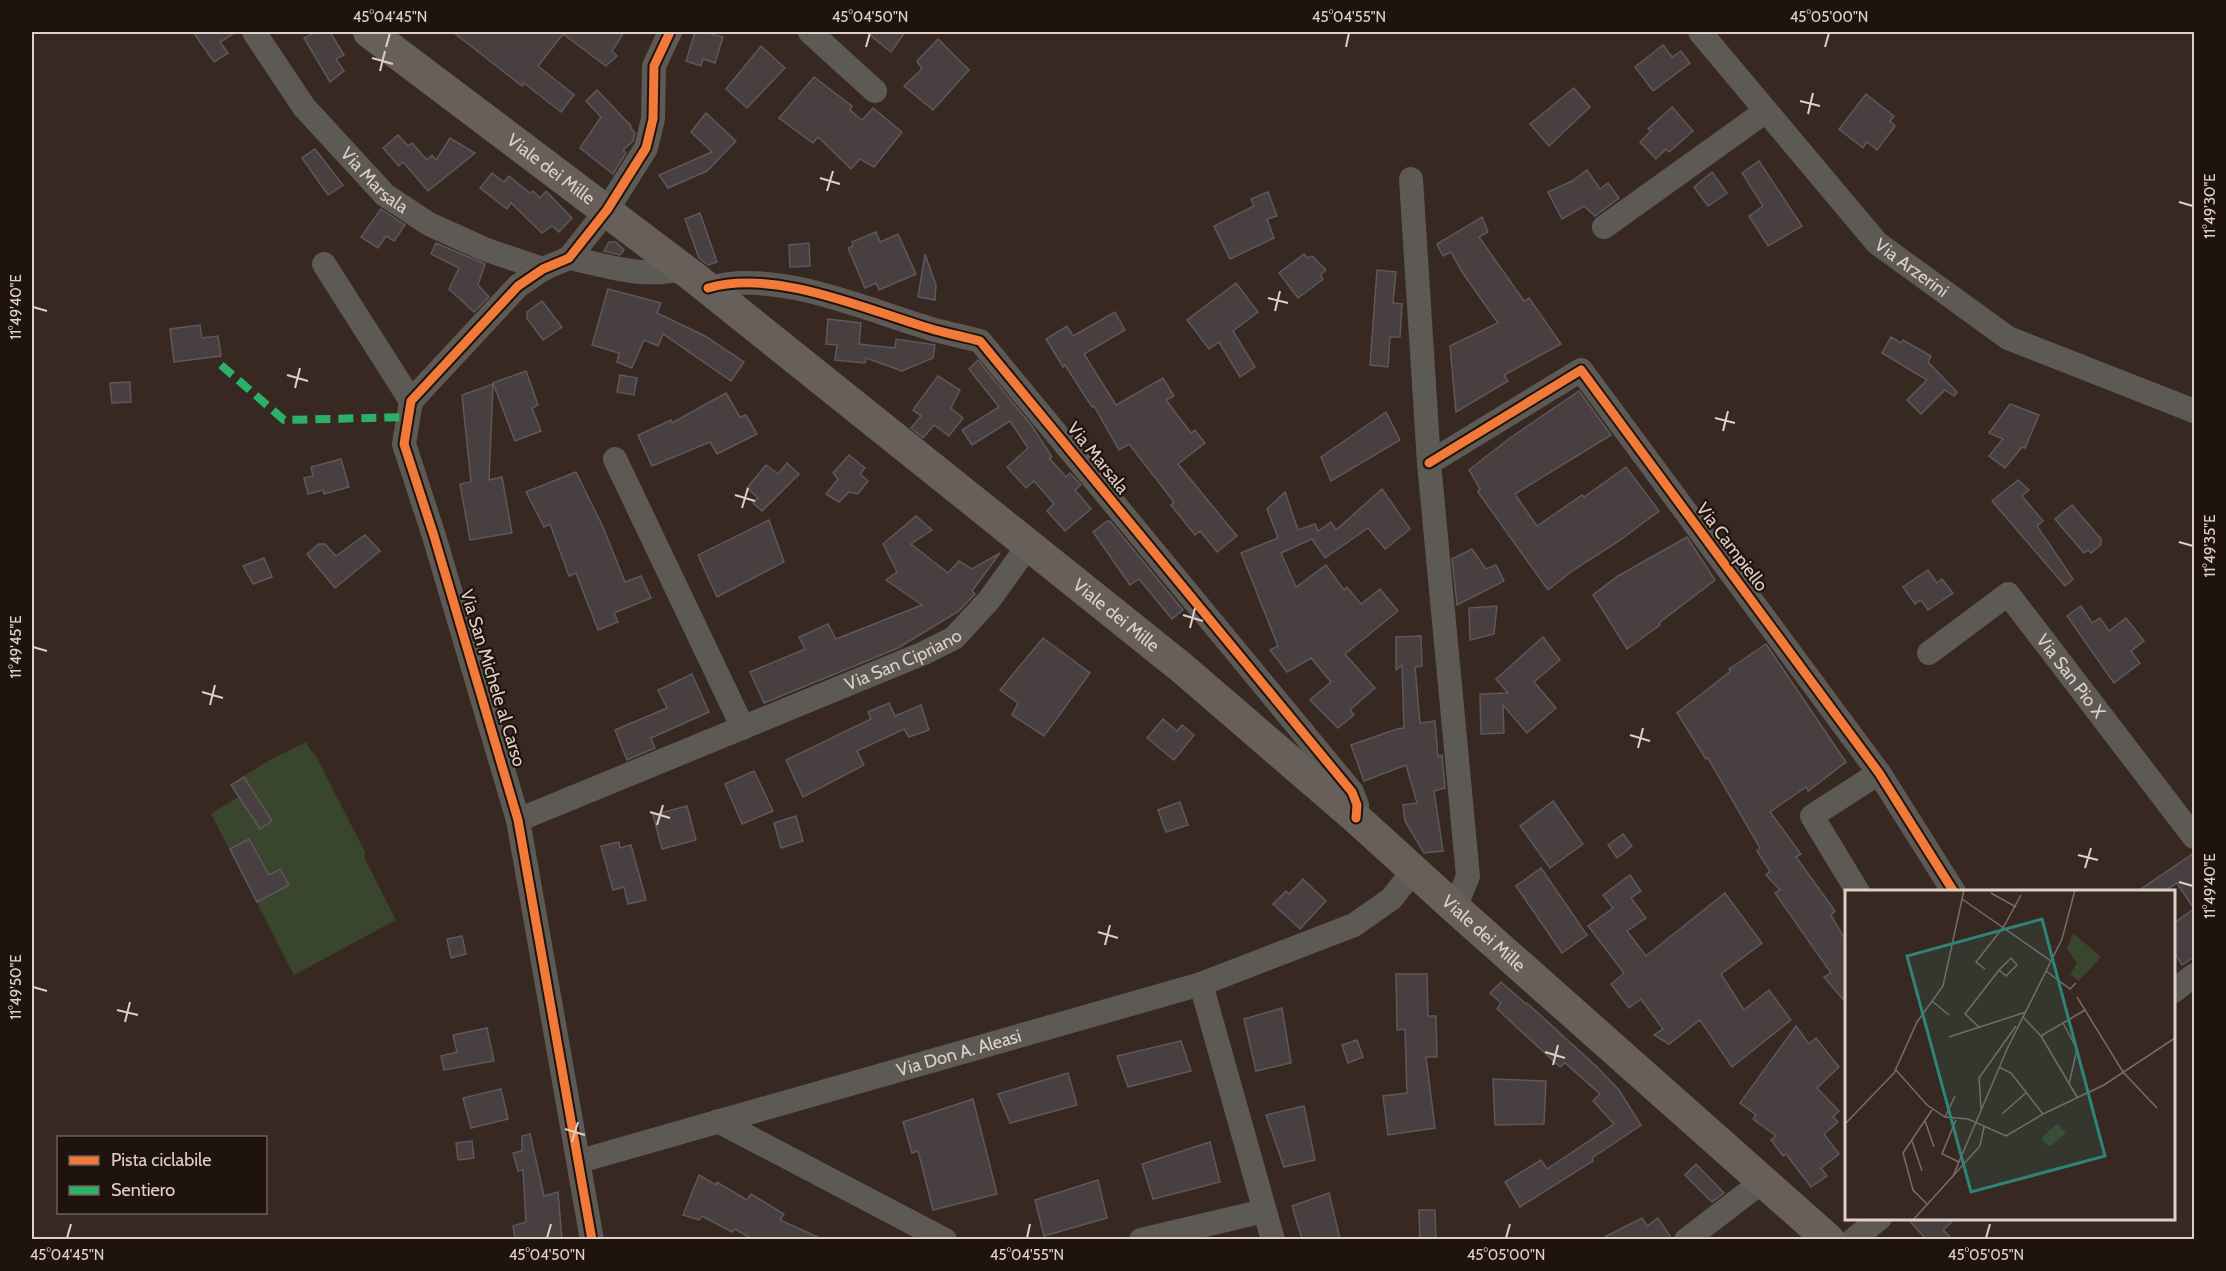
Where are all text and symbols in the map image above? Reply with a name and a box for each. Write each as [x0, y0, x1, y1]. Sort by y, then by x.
text: 45°04'45"N [353, 8, 427, 26]
text: 45°04'50"N [832, 8, 908, 26]
text: 45°04'55"N [1312, 8, 1386, 26]
text: 45°05'00"N [1790, 8, 1868, 26]
street label: Viale dei Mille [503, 129, 599, 210]
street label: Via Marsala [336, 143, 413, 218]
text: 11°49'30"E [2201, 173, 2219, 239]
street label: Via Arzerini [1870, 234, 1953, 302]
text: 11°49'40"E [7, 274, 25, 340]
street label: Via Marsala [1062, 418, 1134, 499]
street label: Via Campiello [1692, 498, 1772, 596]
text: 11°49'35"E [2201, 515, 2219, 577]
street label: Viale dei Mille [1068, 574, 1164, 657]
street label: Via San Michele al Carso [456, 587, 530, 769]
text: 11°49'45"E [7, 615, 25, 679]
street label: Via San Cipriano [842, 625, 967, 695]
street label: Via San Pio X [2032, 630, 2110, 723]
text: 11°49'40"E [2201, 853, 2219, 919]
street label: Viale dei Mille [1437, 890, 1530, 976]
inset map [1845, 890, 2175, 1220]
text: 11°49'50"E [7, 954, 25, 1020]
street label: Via Don A. Aleasi [894, 1025, 1024, 1081]
legend [57, 1136, 267, 1214]
text: Pista ciclabile [111, 1149, 211, 1171]
text: Sentiero [111, 1179, 175, 1201]
text: 45°04'45"N [30, 1246, 104, 1264]
text: 45°04'50"N [509, 1246, 585, 1264]
text: 45°04'55"N [990, 1246, 1064, 1264]
text: 45°05'00"N [1467, 1246, 1545, 1264]
text: 45°05'05"N [1948, 1246, 2024, 1264]

